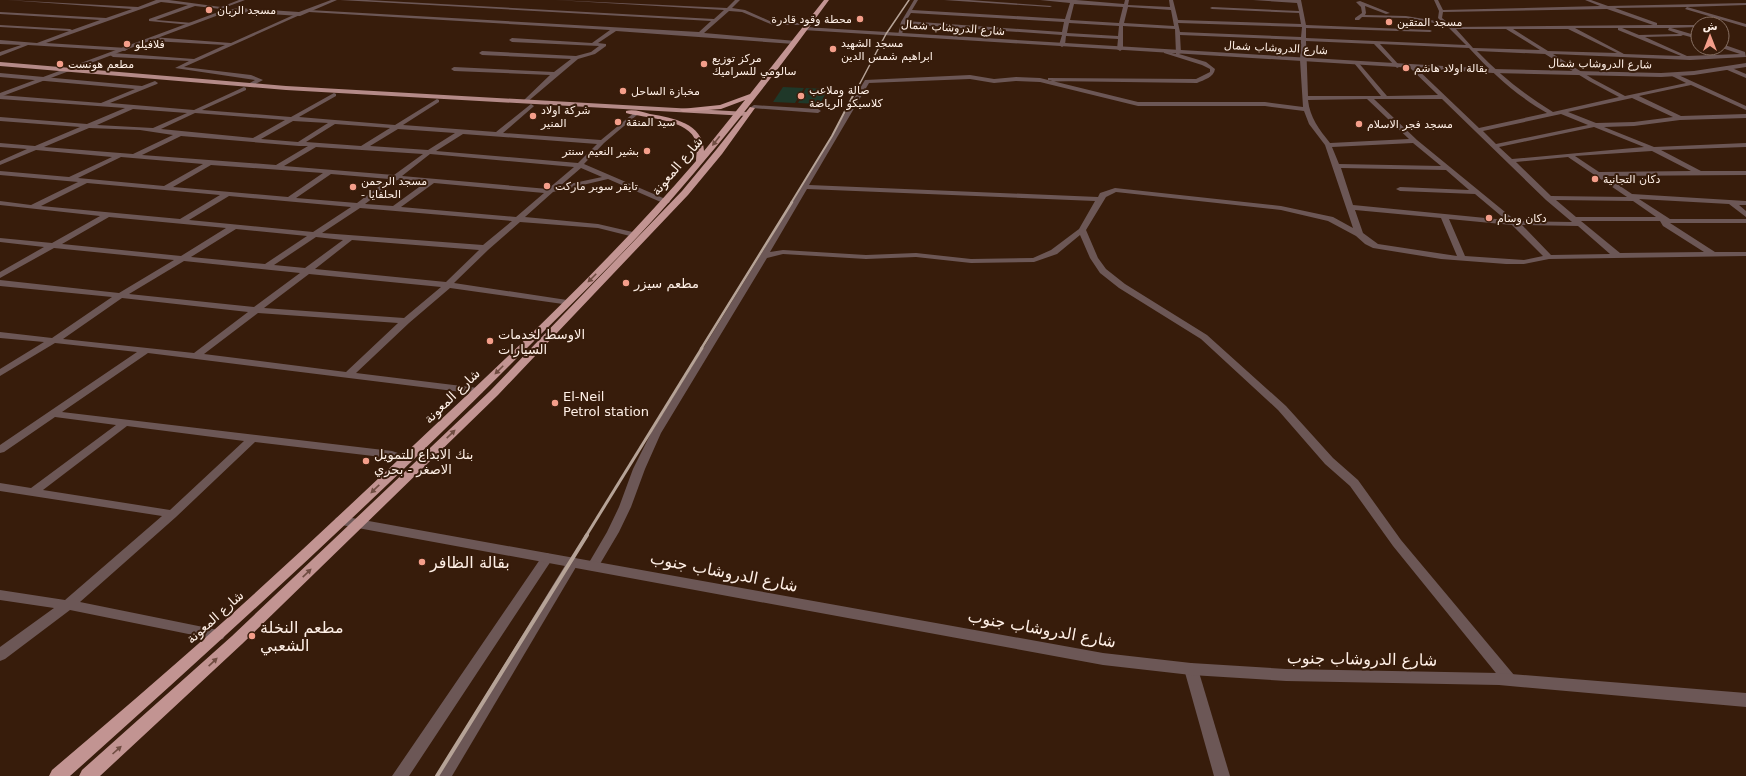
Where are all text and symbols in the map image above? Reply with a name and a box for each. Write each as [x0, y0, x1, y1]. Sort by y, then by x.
place label: مسجد الريان [217, 4, 276, 17]
marker: مسجد الريان [204, 5, 214, 15]
place label: محطة وقود قادرة [771, 13, 852, 26]
marker: محطة وقود قادرة [855, 14, 865, 24]
place label: مسجد المتقين [1397, 16, 1463, 29]
north arrow [1690, 16, 1730, 56]
marker: مسجد المتقين [1384, 17, 1394, 27]
street label: شارع الدروشاب شمال [901, 18, 1005, 38]
text: ش [1702, 20, 1718, 33]
place label: مسجد الشهيد ابراهيم شمس الدين [841, 37, 933, 63]
place label: فلافيلو [134, 38, 165, 51]
marker: فلافيلو [122, 39, 132, 49]
street label: شارع الدروشاب شمال [1224, 39, 1328, 57]
marker: مسجد الشهيد ابراهيم شمس الدين [828, 44, 838, 54]
place label: مركز توزيع سالومي للسراميك [712, 52, 797, 78]
street label: شارع الدروشاب شمال [1548, 57, 1652, 71]
place label: مطعم هونست [68, 58, 134, 71]
marker: مطعم هونست [55, 59, 65, 69]
marker: مركز توزيع سالومي للسراميك [699, 59, 709, 69]
place label: بقالة اولاد هاشم [1414, 62, 1487, 75]
marker: بقالة اولاد هاشم [1401, 63, 1411, 73]
place label: صالة وملاعب كلاسيكو الرياضة [809, 84, 883, 110]
place label: مخبازة الساحل [631, 85, 700, 98]
marker: مخبازة الساحل [618, 86, 628, 96]
marker: صالة وملاعب كلاسيكو الرياضة [796, 91, 806, 101]
place label: شركة اولاد المنير [540, 104, 590, 130]
marker: شركة اولاد المنير [528, 111, 538, 121]
place label: سيد المنقة [626, 116, 675, 129]
marker: سيد المنقة [613, 117, 623, 127]
place label: مسجد فجر الاسلام [1367, 118, 1453, 131]
marker: مسجد فجر الاسلام [1354, 119, 1364, 129]
street label: شارع المعونة [648, 134, 707, 199]
one-way arrow [712, 135, 721, 146]
place label: بشير النعيم سنتر [561, 145, 639, 158]
marker: بشير النعيم سنتر [642, 146, 652, 156]
place label: دكان التجانية [1603, 173, 1661, 186]
marker: دكان التجانية [1590, 174, 1600, 184]
place label: مسجد الرحمن - الحلفايا [361, 175, 427, 201]
place label: تايقر سوبر ماركت [555, 180, 638, 193]
marker: تايقر سوبر ماركت [542, 181, 552, 191]
marker: مسجد الرحمن - الحلفايا [348, 182, 358, 192]
place label: دكان وسام [1497, 212, 1547, 225]
marker: دكان وسام [1484, 213, 1494, 223]
one-way arrow [587, 274, 597, 283]
place label: مطعم سيزر [633, 276, 699, 292]
marker: مطعم سيزر [621, 278, 631, 288]
place label: الاوسط لخدمات السيارات [498, 327, 585, 358]
marker: الاوسط لخدمات السيارات [485, 336, 495, 346]
one-way arrow [494, 365, 504, 375]
street label: شارع المعونة [421, 366, 484, 427]
place label: El-Neil Petrol station [563, 389, 649, 419]
marker: El-Neil Petrol station [550, 398, 560, 408]
one-way arrow [446, 429, 456, 439]
place label: بنك الابداع للتمويل الاصغر - بحري [374, 447, 473, 478]
marker: بنك الابداع للتمويل الاصغر - بحري [361, 456, 371, 466]
one-way arrow [370, 484, 380, 494]
street label: شارع الدروشاب جنوب [648, 548, 800, 597]
place label: بقالة الظافر [429, 553, 510, 573]
marker: بقالة الظافر [417, 557, 427, 567]
one-way arrow [302, 568, 312, 577]
street label: شارع المعونة [183, 587, 247, 647]
street label: شارع الدروشاب جنوب [966, 607, 1118, 652]
place label: مطعم النخلة الشعبي [260, 618, 344, 656]
marker: مطعم النخلة الشعبي [247, 631, 257, 641]
street label: شارع الدروشاب جنوب [1287, 648, 1437, 671]
one-way arrow [208, 657, 218, 667]
one-way arrow [112, 745, 122, 755]

